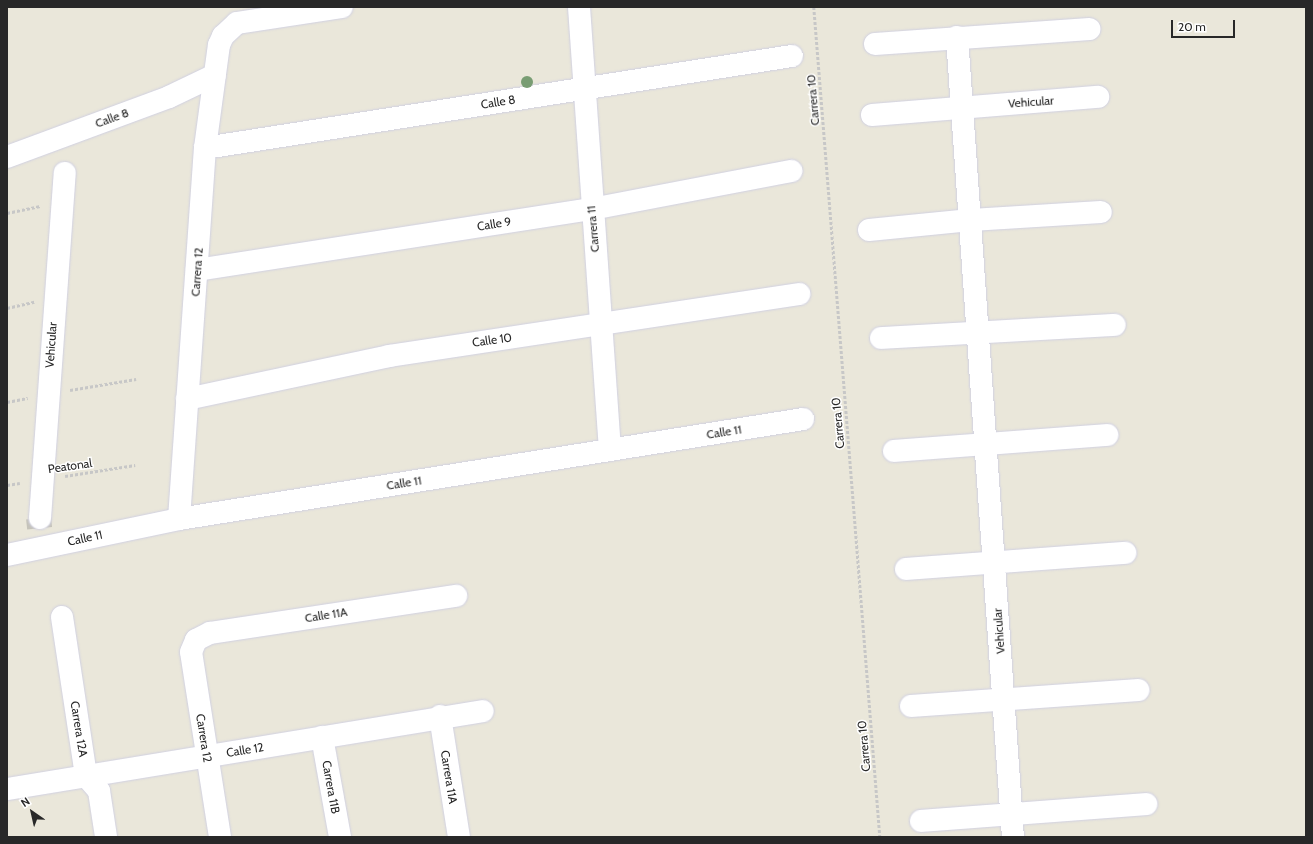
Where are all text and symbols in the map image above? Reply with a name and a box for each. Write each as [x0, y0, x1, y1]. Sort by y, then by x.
scale bar [1173, 12, 1237, 38]
text: 20 m [1178, 19, 1206, 34]
street label: Carrera 10 [804, 74, 822, 126]
street label: Calle 8 [480, 92, 516, 112]
street label: Vehicular [1008, 93, 1054, 111]
street label: Calle 8 [93, 105, 131, 131]
street label: Carrera 11 [584, 205, 602, 253]
street label: Calle 9 [476, 214, 512, 234]
street label: Carrera 12 [188, 247, 206, 297]
street label: Vehicular [42, 322, 60, 368]
street label: Calle 10 [471, 330, 513, 350]
street label: Carrera 10 [829, 397, 847, 449]
street label: Calle 11 [705, 422, 743, 442]
street label: Peatonal [47, 456, 93, 476]
street label: Calle 11 [385, 473, 423, 493]
street label: Calle 11 [66, 527, 104, 549]
street label: Calle 11A [304, 605, 348, 625]
street label: Vehicular [990, 608, 1008, 654]
street label: Carrera 12A [67, 700, 91, 758]
street label: Carrera 12 [193, 713, 215, 763]
street label: Carrera 10 [855, 720, 873, 772]
street label: Calle 12 [225, 740, 265, 760]
street label: Carrera 11A [438, 749, 460, 805]
street label: Carrera 11B [319, 759, 343, 815]
north arrow [12, 792, 52, 832]
text: N [18, 794, 32, 810]

